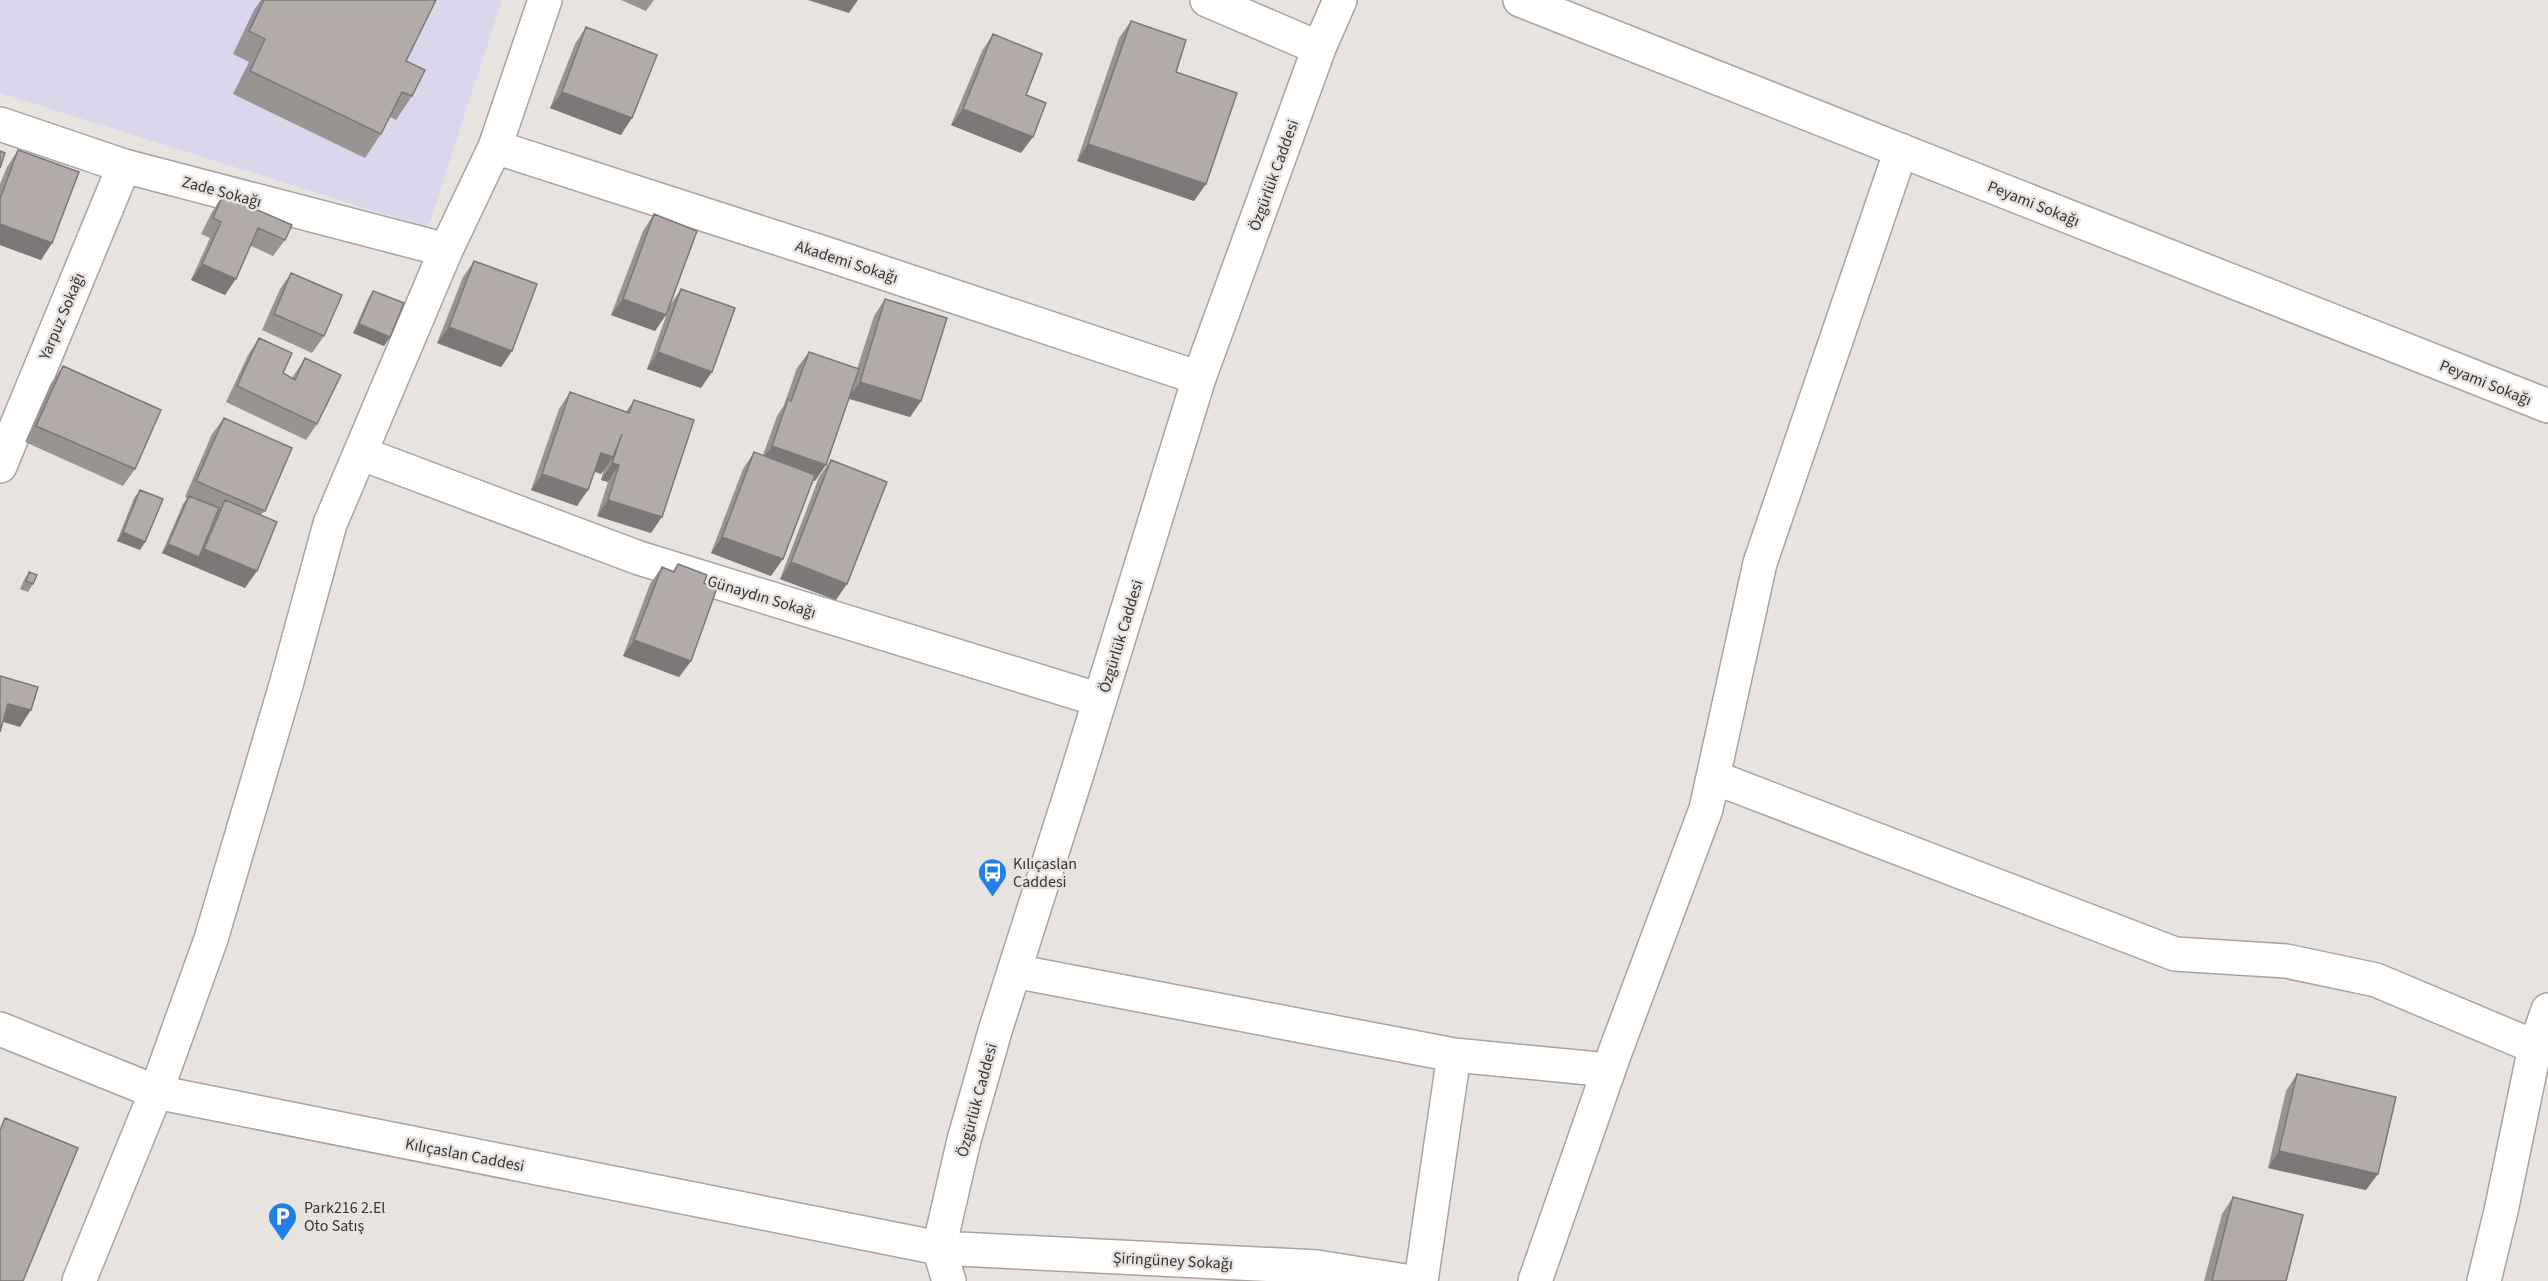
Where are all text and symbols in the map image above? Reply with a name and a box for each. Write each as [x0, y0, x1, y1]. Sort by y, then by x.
street label: Özgürlük Caddesi [1244, 117, 1304, 234]
street label: Zade Sokağı [180, 171, 264, 213]
street label: Peyami Sokağı [1984, 175, 2083, 232]
street label: Akademi Sokağı [793, 235, 901, 289]
street label: Yarpuz Sokağı [33, 269, 90, 364]
street label: Peyami Sokağı [2436, 354, 2535, 411]
street label: Günaydın Sokağı [705, 570, 819, 624]
street label: Özgürlük Caddesi [1093, 577, 1149, 695]
place label: Kılıçaslan Caddesi [1013, 853, 1077, 893]
bus stop icon: Kılıçaslan Caddesi [976, 856, 1008, 898]
street label: Özgürlük Caddesi [951, 1041, 1003, 1160]
street label: Kılıçaslan Caddesi [403, 1133, 526, 1177]
place label: Park216 2.El Oto Satış [304, 1197, 385, 1237]
parking icon: Park216 2.El Oto Satış [267, 1200, 299, 1242]
street label: Şiringüney Sokağı [1112, 1247, 1233, 1275]

